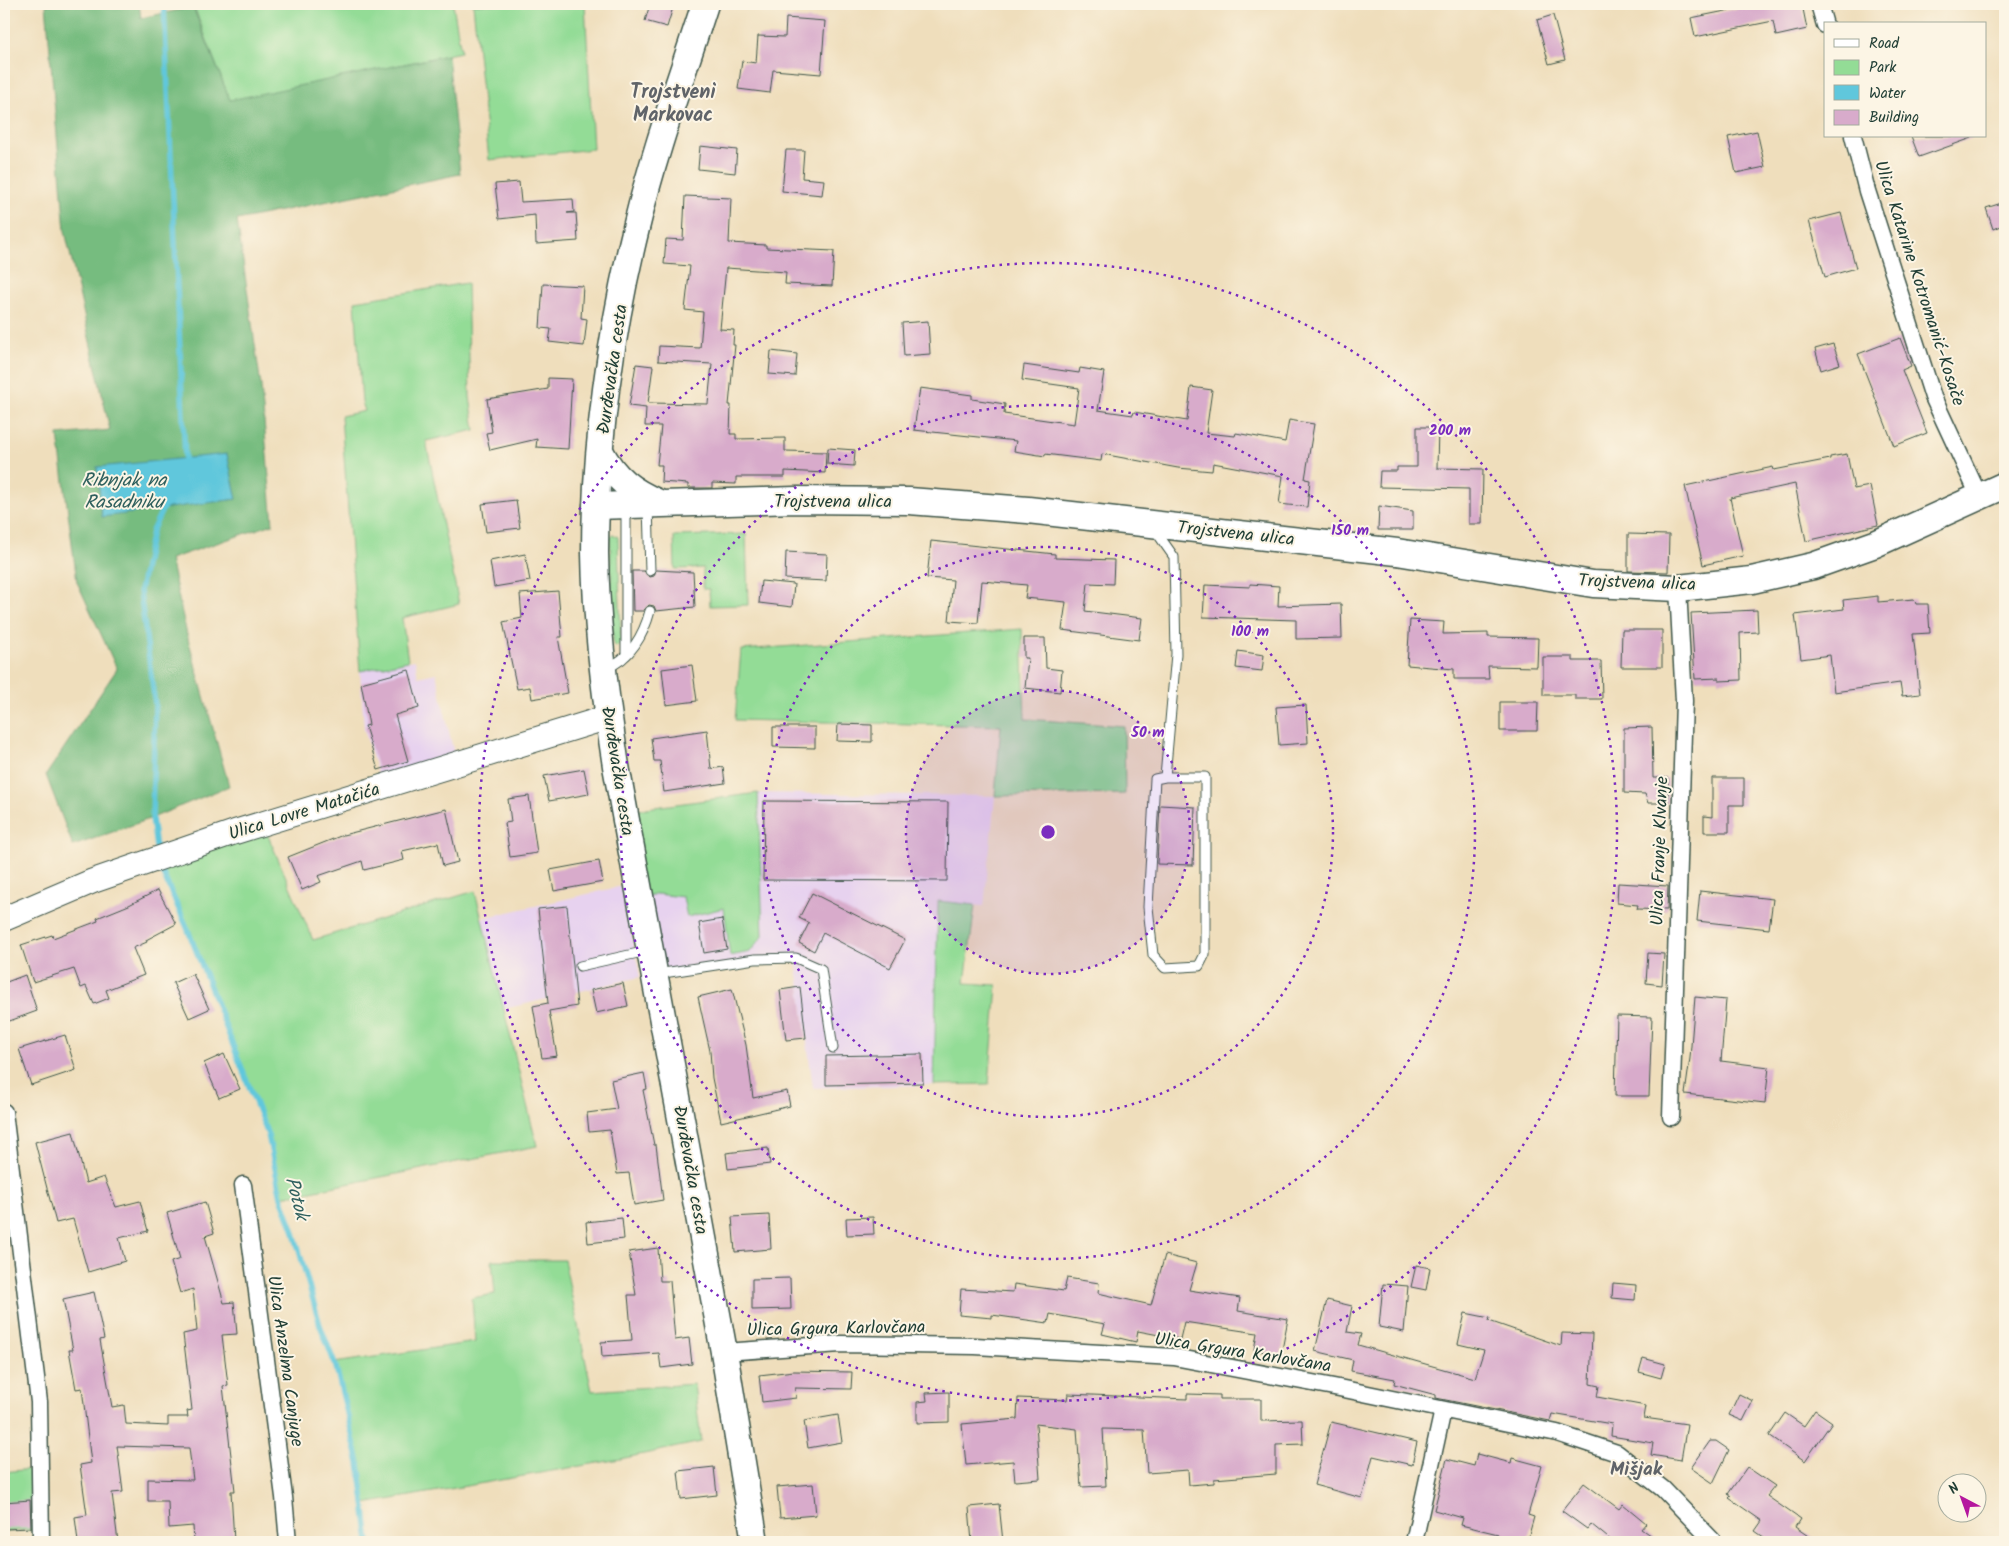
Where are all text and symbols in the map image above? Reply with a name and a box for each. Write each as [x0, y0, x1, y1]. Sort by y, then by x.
legend [1824, 22, 1986, 138]
text: Road [1869, 32, 1900, 56]
text: Park [1869, 56, 1897, 80]
district label: Trojstveni Markovac [630, 77, 716, 132]
text: Water [1869, 82, 1906, 106]
text: Building [1869, 106, 1919, 130]
street label: Ulica Katarine Kotromanić-Kosače [1865, 157, 1972, 410]
street label: Đurđevačka cesta [590, 303, 637, 436]
text: 200 m [1429, 419, 1471, 443]
water label: Ribnjak na Rasadniku [81, 466, 168, 518]
street label: Trojstvena ulica [774, 488, 892, 517]
street label: Trojstvena ulica [1176, 514, 1296, 555]
text: 150 m [1331, 519, 1369, 543]
street label: Trojstvena ulica [1578, 567, 1696, 600]
text: 100 m [1231, 620, 1269, 644]
street label: Đurđevačka cesta [592, 705, 641, 838]
text: 50 m [1130, 721, 1165, 745]
street label: Ulica Lovre Matačića [225, 776, 384, 849]
street label: Ulica Franje Klvanje [1643, 776, 1678, 926]
centre of rings [1039, 823, 1057, 841]
street label: Đurđevačka cesta [664, 1103, 715, 1237]
water label: Potok [276, 1173, 317, 1227]
street label: Ulica Anzelma Canjuge [258, 1274, 311, 1449]
street label: Ulica Grgura Karlovčana [746, 1313, 926, 1346]
street label: Ulica Grgura Karlovčana [1152, 1325, 1333, 1382]
district label: Mišjak [1610, 1455, 1663, 1485]
north arrow [1936, 1474, 1986, 1524]
text: N [1944, 1478, 1965, 1500]

